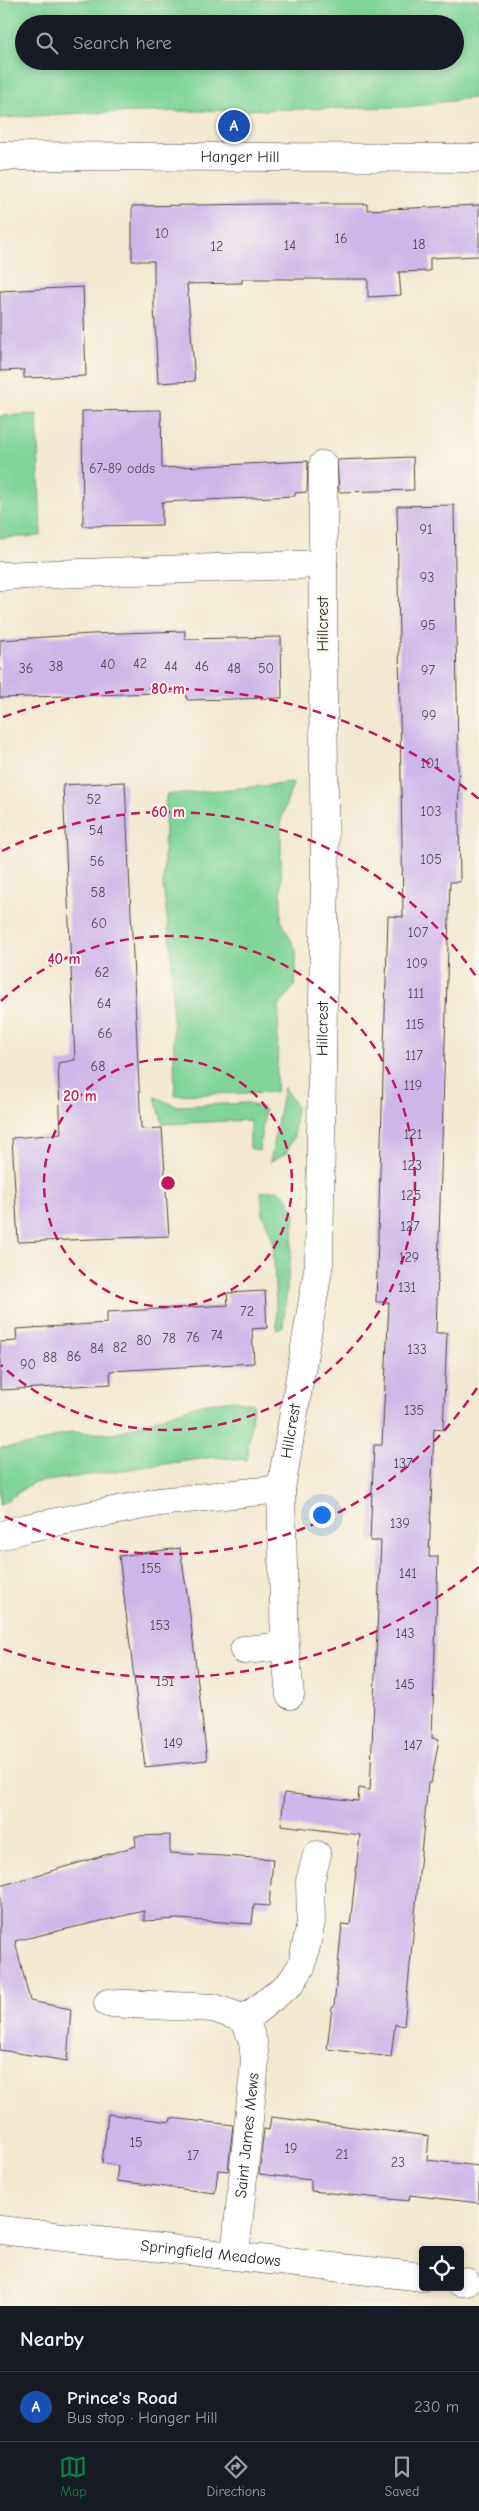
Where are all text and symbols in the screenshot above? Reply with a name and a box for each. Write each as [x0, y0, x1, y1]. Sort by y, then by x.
search box [15, 15, 464, 70]
icon: search [33, 29, 61, 57]
text: Search here [73, 32, 172, 54]
pin: A [218, 107, 250, 145]
street label: Hanger Hill [200, 148, 280, 166]
house number: 10 [155, 225, 169, 242]
house number: 16 [334, 230, 348, 247]
house number: 18 [413, 236, 425, 253]
house number: 14 [284, 237, 296, 254]
house number: 12 [211, 238, 223, 255]
house number: 67-89 odds [89, 460, 155, 477]
house number: 91 [420, 521, 432, 538]
house number: 93 [420, 569, 434, 586]
street label: Hillcrest [314, 596, 332, 652]
house number: 95 [420, 617, 436, 634]
house number: 42 [133, 655, 147, 672]
house number: 40 [100, 656, 116, 673]
house number: 38 [49, 658, 63, 675]
house number: 44 [164, 658, 178, 675]
house number: 46 [195, 658, 209, 675]
house number: 36 [19, 660, 33, 677]
house number: 48 [227, 660, 241, 677]
house number: 50 [258, 660, 274, 677]
house number: 97 [421, 662, 435, 679]
text: 80 m [151, 680, 185, 698]
house number: 99 [422, 707, 436, 724]
house number: 101 [420, 755, 440, 772]
house number: 52 [87, 791, 101, 808]
text: 60 m [151, 803, 185, 821]
house number: 103 [420, 803, 442, 820]
house number: 54 [89, 822, 103, 839]
house number: 105 [420, 851, 442, 868]
house number: 56 [89, 853, 105, 870]
house number: 58 [91, 884, 105, 901]
house number: 60 [91, 915, 107, 932]
house number: 107 [408, 924, 429, 941]
text: 40 m [48, 950, 81, 968]
house number: 109 [406, 955, 428, 972]
house number: 62 [95, 964, 109, 981]
house number: 111 [408, 985, 424, 1002]
house number: 64 [97, 995, 111, 1012]
street label: Hillcrest [313, 1000, 332, 1056]
house number: 115 [406, 1016, 424, 1033]
house number: 66 [97, 1025, 113, 1042]
house number: 117 [405, 1047, 423, 1064]
house number: 68 [91, 1058, 105, 1075]
house number: 119 [404, 1077, 422, 1094]
text: 20 m [63, 1087, 97, 1105]
house number: 121 [404, 1126, 422, 1143]
house number: 123 [402, 1157, 422, 1174]
centre of rings [159, 1174, 177, 1192]
house number: 125 [401, 1187, 421, 1204]
house number: 127 [400, 1218, 420, 1235]
house number: 129 [399, 1249, 419, 1266]
house number: 131 [398, 1279, 416, 1296]
house number: 72 [240, 1303, 254, 1320]
house number: 74 [211, 1327, 223, 1344]
house number: 76 [186, 1329, 200, 1346]
house number: 78 [162, 1330, 176, 1347]
house number: 80 [136, 1332, 152, 1349]
house number: 82 [113, 1339, 127, 1356]
house number: 84 [90, 1340, 104, 1357]
house number: 133 [407, 1341, 427, 1358]
house number: 86 [67, 1348, 81, 1365]
house number: 88 [43, 1349, 57, 1366]
house number: 90 [20, 1356, 36, 1373]
street label: Hillcrest [277, 1402, 304, 1460]
house number: 135 [404, 1402, 424, 1419]
house number: 137 [393, 1455, 413, 1472]
your location [309, 1502, 335, 1528]
house number: 139 [390, 1515, 410, 1532]
house number: 155 [141, 1560, 161, 1577]
house number: 141 [399, 1565, 417, 1582]
house number: 153 [150, 1617, 170, 1634]
house number: 143 [395, 1625, 415, 1642]
house number: 151 [156, 1673, 174, 1690]
house number: 145 [395, 1676, 415, 1693]
house number: 149 [163, 1735, 183, 1752]
house number: 147 [404, 1737, 423, 1754]
street label: Saint James Mews [232, 2072, 263, 2199]
house number: 15 [129, 2134, 143, 2151]
house number: 19 [285, 2140, 297, 2157]
house number: 21 [336, 2146, 348, 2163]
house number: 17 [187, 2147, 199, 2164]
house number: 23 [391, 2154, 405, 2171]
street label: Springfield Meadows [140, 2237, 282, 2270]
map controls [419, 2246, 464, 2291]
button: locate [419, 2246, 464, 2291]
text: Nearby [20, 2327, 84, 2351]
text: Prince's Road [67, 2387, 178, 2409]
text: A [32, 2398, 40, 2416]
text: 230 m [414, 2398, 459, 2416]
text: Bus stop · Hanger Hill [67, 2409, 217, 2427]
tab: Map [59, 2453, 87, 2500]
tab: Directions [206, 2453, 266, 2500]
tab: Saved [385, 2453, 420, 2500]

